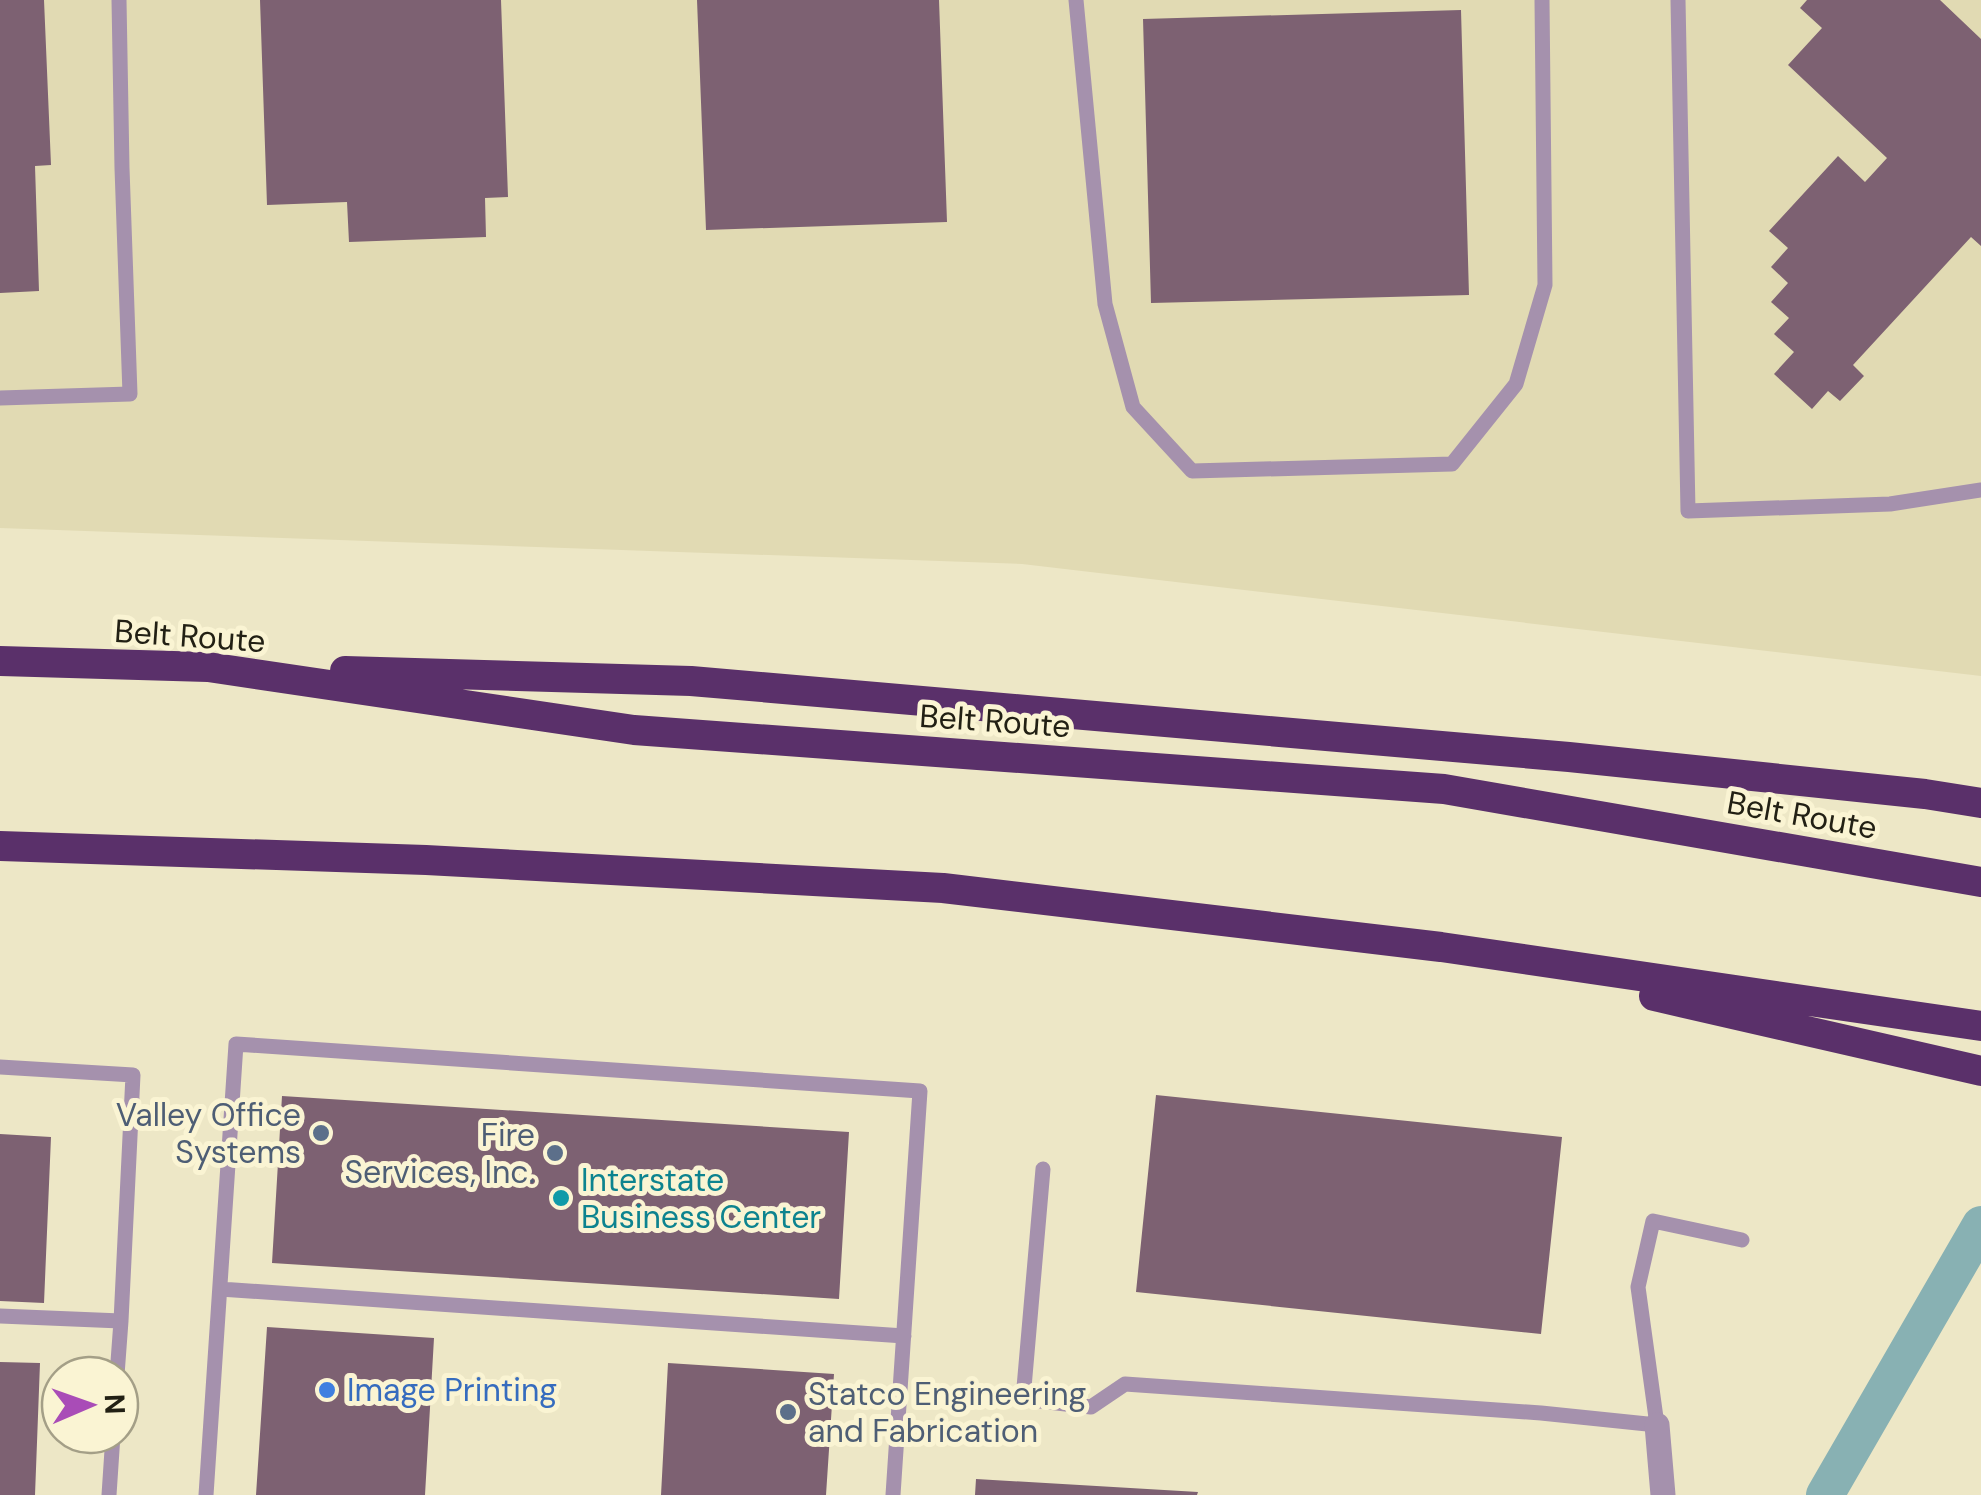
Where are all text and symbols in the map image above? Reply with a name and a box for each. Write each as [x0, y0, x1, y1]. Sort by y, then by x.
street label: Belt Route [113, 610, 267, 662]
street label: Belt Route [918, 695, 1072, 747]
street label: Belt Route [1724, 781, 1880, 849]
place label: Valley Office Systems [116, 1094, 301, 1173]
place label: Fire Services, Inc. [345, 1114, 535, 1193]
marker: Valley Office Systems [310, 1122, 332, 1144]
marker: Fire Services, Inc. [544, 1142, 566, 1164]
place label: Interstate Business Center [581, 1159, 821, 1238]
marker: Interstate Business Center [550, 1187, 572, 1209]
north arrow [40, 1355, 140, 1455]
place label: Image Printing [347, 1369, 557, 1411]
place label: Statco Engineering and Fabrication [808, 1373, 1086, 1452]
marker: Image Printing [316, 1379, 338, 1401]
text: N [96, 1393, 133, 1415]
marker: Statco Engineering and Fabrication [777, 1401, 799, 1423]

